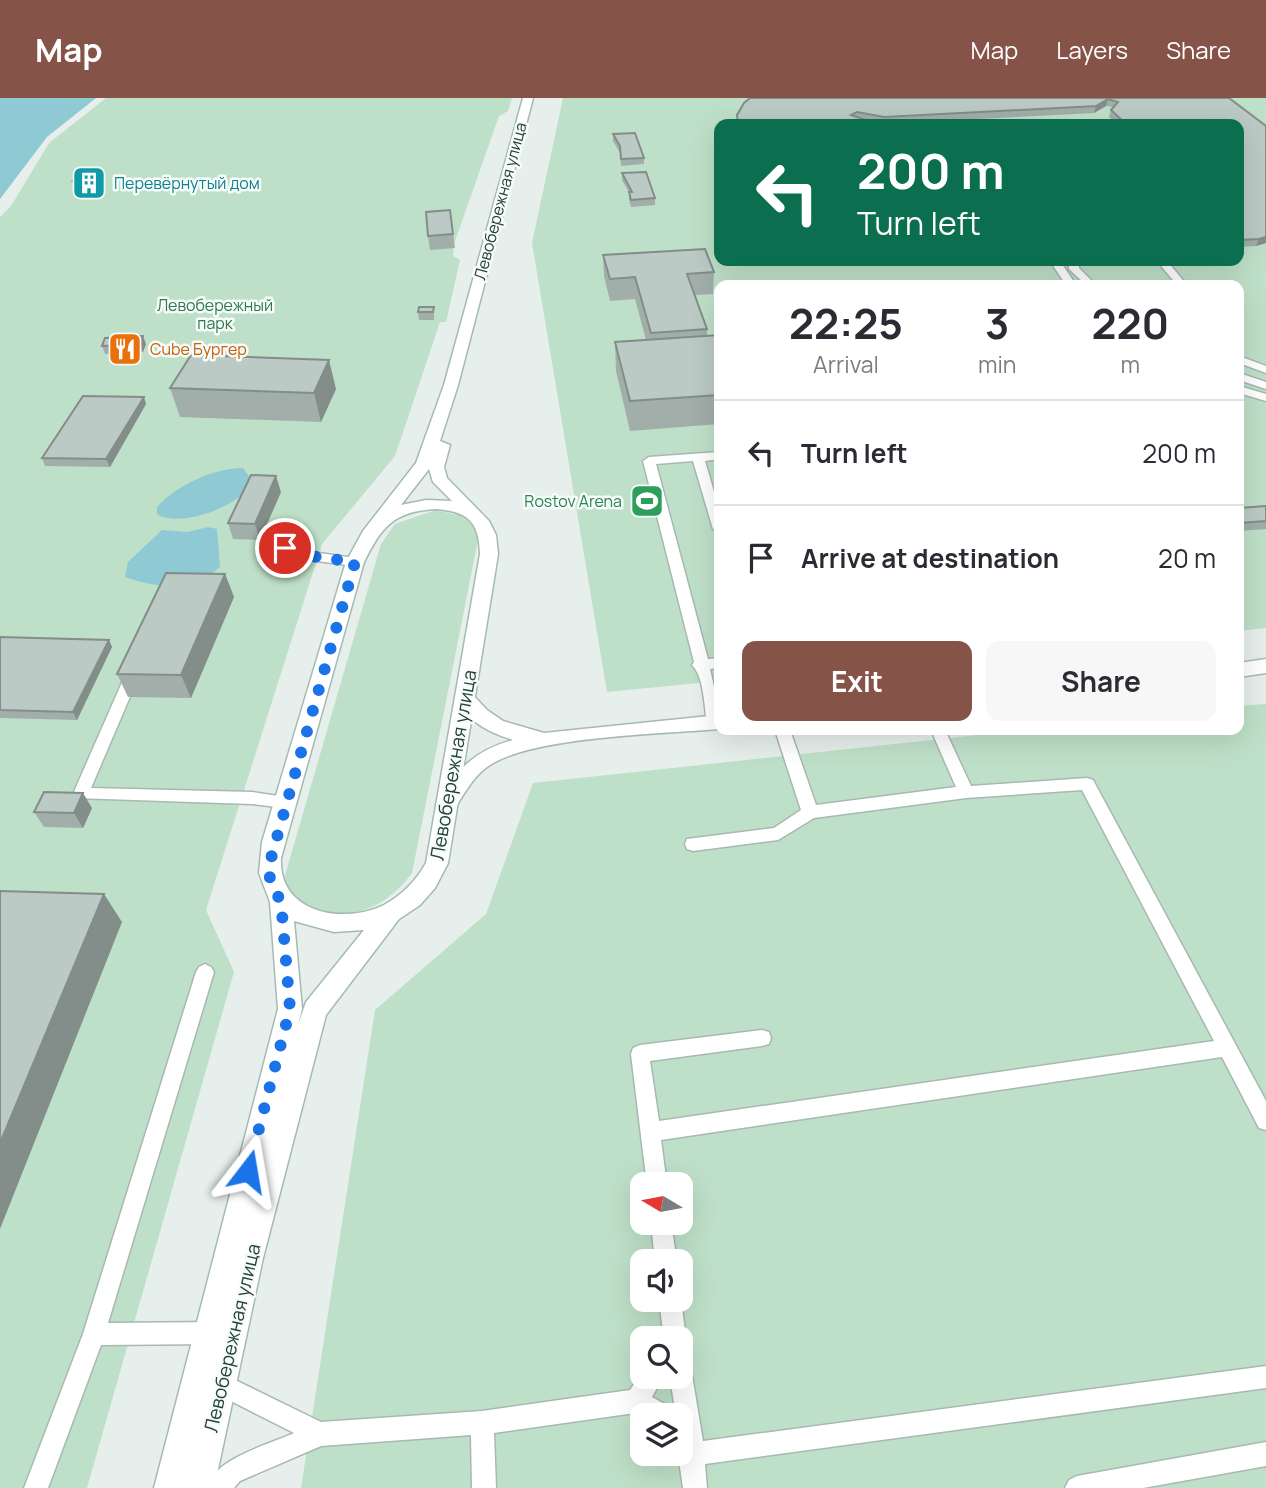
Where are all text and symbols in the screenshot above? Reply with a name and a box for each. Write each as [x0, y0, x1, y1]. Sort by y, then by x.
text: Map [35, 27, 103, 72]
text: Map [971, 33, 1018, 66]
text: Layers [1056, 33, 1128, 66]
text: Share [1166, 33, 1231, 66]
street label: Левобережная улица [468, 120, 532, 282]
text: 200 m [857, 137, 1005, 204]
icon: left [742, 147, 833, 238]
building icon: Перевёрнутый дом [70, 164, 108, 202]
place label: Перевёрнутый дом [114, 172, 260, 194]
text: Turn left [857, 201, 981, 245]
park label: Левобережный парк [157, 294, 273, 334]
text: 22:25 [789, 294, 903, 352]
text: 3 [985, 294, 1009, 352]
text: 220 [1091, 294, 1169, 352]
restaurant icon: Cube Бургер [106, 330, 144, 368]
place label: Cube Бургер [150, 338, 247, 360]
text: Arrival [813, 348, 879, 380]
text: min [978, 348, 1016, 380]
text: m [1120, 348, 1140, 380]
icon: left [742, 434, 780, 472]
text: Turn left [801, 435, 908, 471]
text: 200 m [1142, 435, 1216, 471]
sports icon: Rostov Arena [628, 482, 666, 520]
place label: Rostov Arena [524, 490, 622, 512]
pin [255, 518, 315, 578]
icon: arrive [266, 529, 304, 567]
icon: arrive [742, 539, 780, 577]
text: Arrive at destination [801, 540, 1059, 576]
text: 20 m [1158, 540, 1216, 576]
button: Exit [742, 641, 972, 721]
button: Share [986, 641, 1216, 721]
street label: Левобережная улица [423, 668, 483, 862]
position arrow [211, 1134, 285, 1208]
north arrow [630, 1172, 693, 1236]
map controls [630, 1172, 693, 1466]
street label: Левобережная улица [198, 1241, 266, 1435]
button: sound [630, 1249, 693, 1312]
button: search [630, 1326, 693, 1389]
button: layers [630, 1403, 693, 1466]

